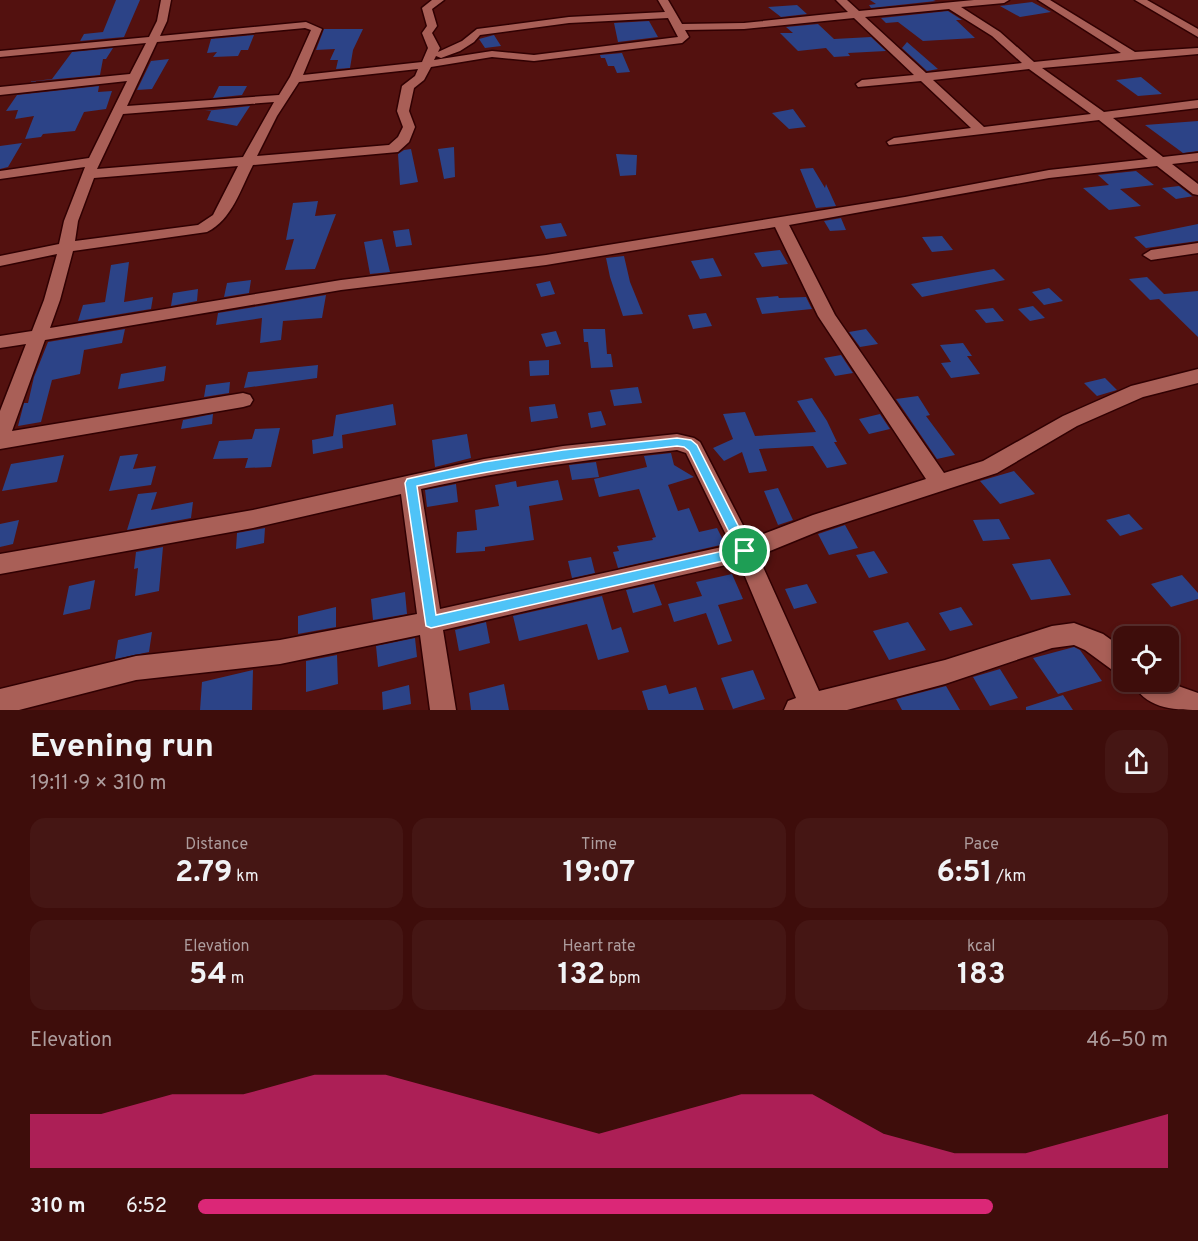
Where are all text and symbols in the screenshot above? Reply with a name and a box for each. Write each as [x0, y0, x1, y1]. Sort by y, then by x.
pin [719, 525, 770, 576]
icon: arrive [728, 534, 761, 567]
map controls [1113, 626, 1179, 692]
button: locate [1113, 626, 1179, 692]
text: Evening run [30, 727, 214, 769]
button: share [1105, 730, 1168, 793]
text: 19:11 · 9 × 310 m [30, 771, 166, 797]
text: Distance [185, 835, 248, 855]
text: Time [581, 835, 617, 855]
text: Pace [964, 835, 999, 855]
text: 2.79 [175, 855, 233, 892]
text: 19:07 [563, 855, 635, 892]
text: 6:51 [936, 855, 993, 892]
text: km [233, 867, 258, 887]
text: /km [993, 867, 1026, 887]
text: Elevation [184, 937, 250, 957]
text: Heart rate [562, 937, 636, 957]
text: kcal [967, 937, 996, 957]
text: 54 [189, 957, 227, 994]
text: 132 [558, 957, 605, 994]
text: 183 [957, 957, 1006, 994]
text: m [227, 969, 244, 989]
text: bpm [605, 969, 640, 989]
text: Elevation [30, 1028, 112, 1054]
text: 46–50 m [1087, 1028, 1168, 1054]
text: 310 m [30, 1194, 86, 1220]
text: 6:52 [126, 1194, 167, 1220]

